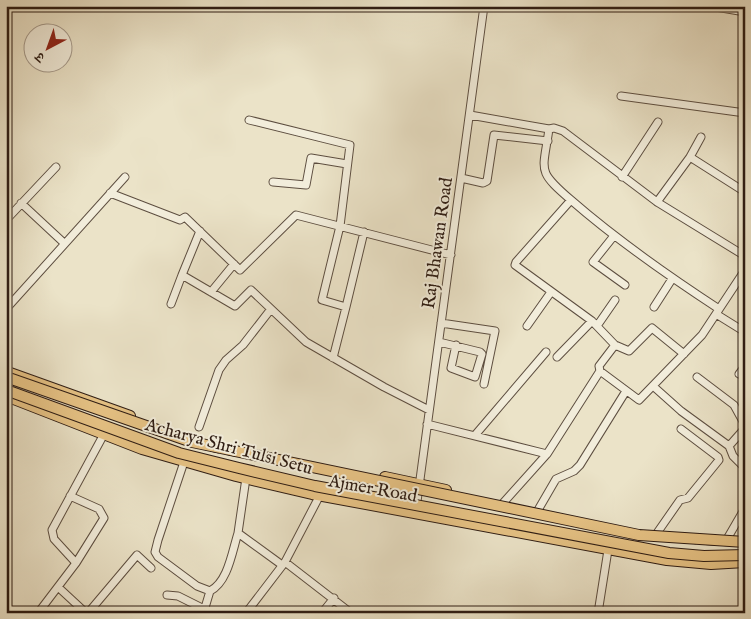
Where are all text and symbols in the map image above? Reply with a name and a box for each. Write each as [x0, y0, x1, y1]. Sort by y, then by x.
north arrow [22, 22, 72, 72]
text: उ [31, 47, 49, 67]
street label: Raj Bhawan Road [418, 176, 459, 310]
street label: Acharya Shri Tulsi Setu [141, 414, 315, 481]
street label: Ajmer Road [326, 470, 419, 509]

